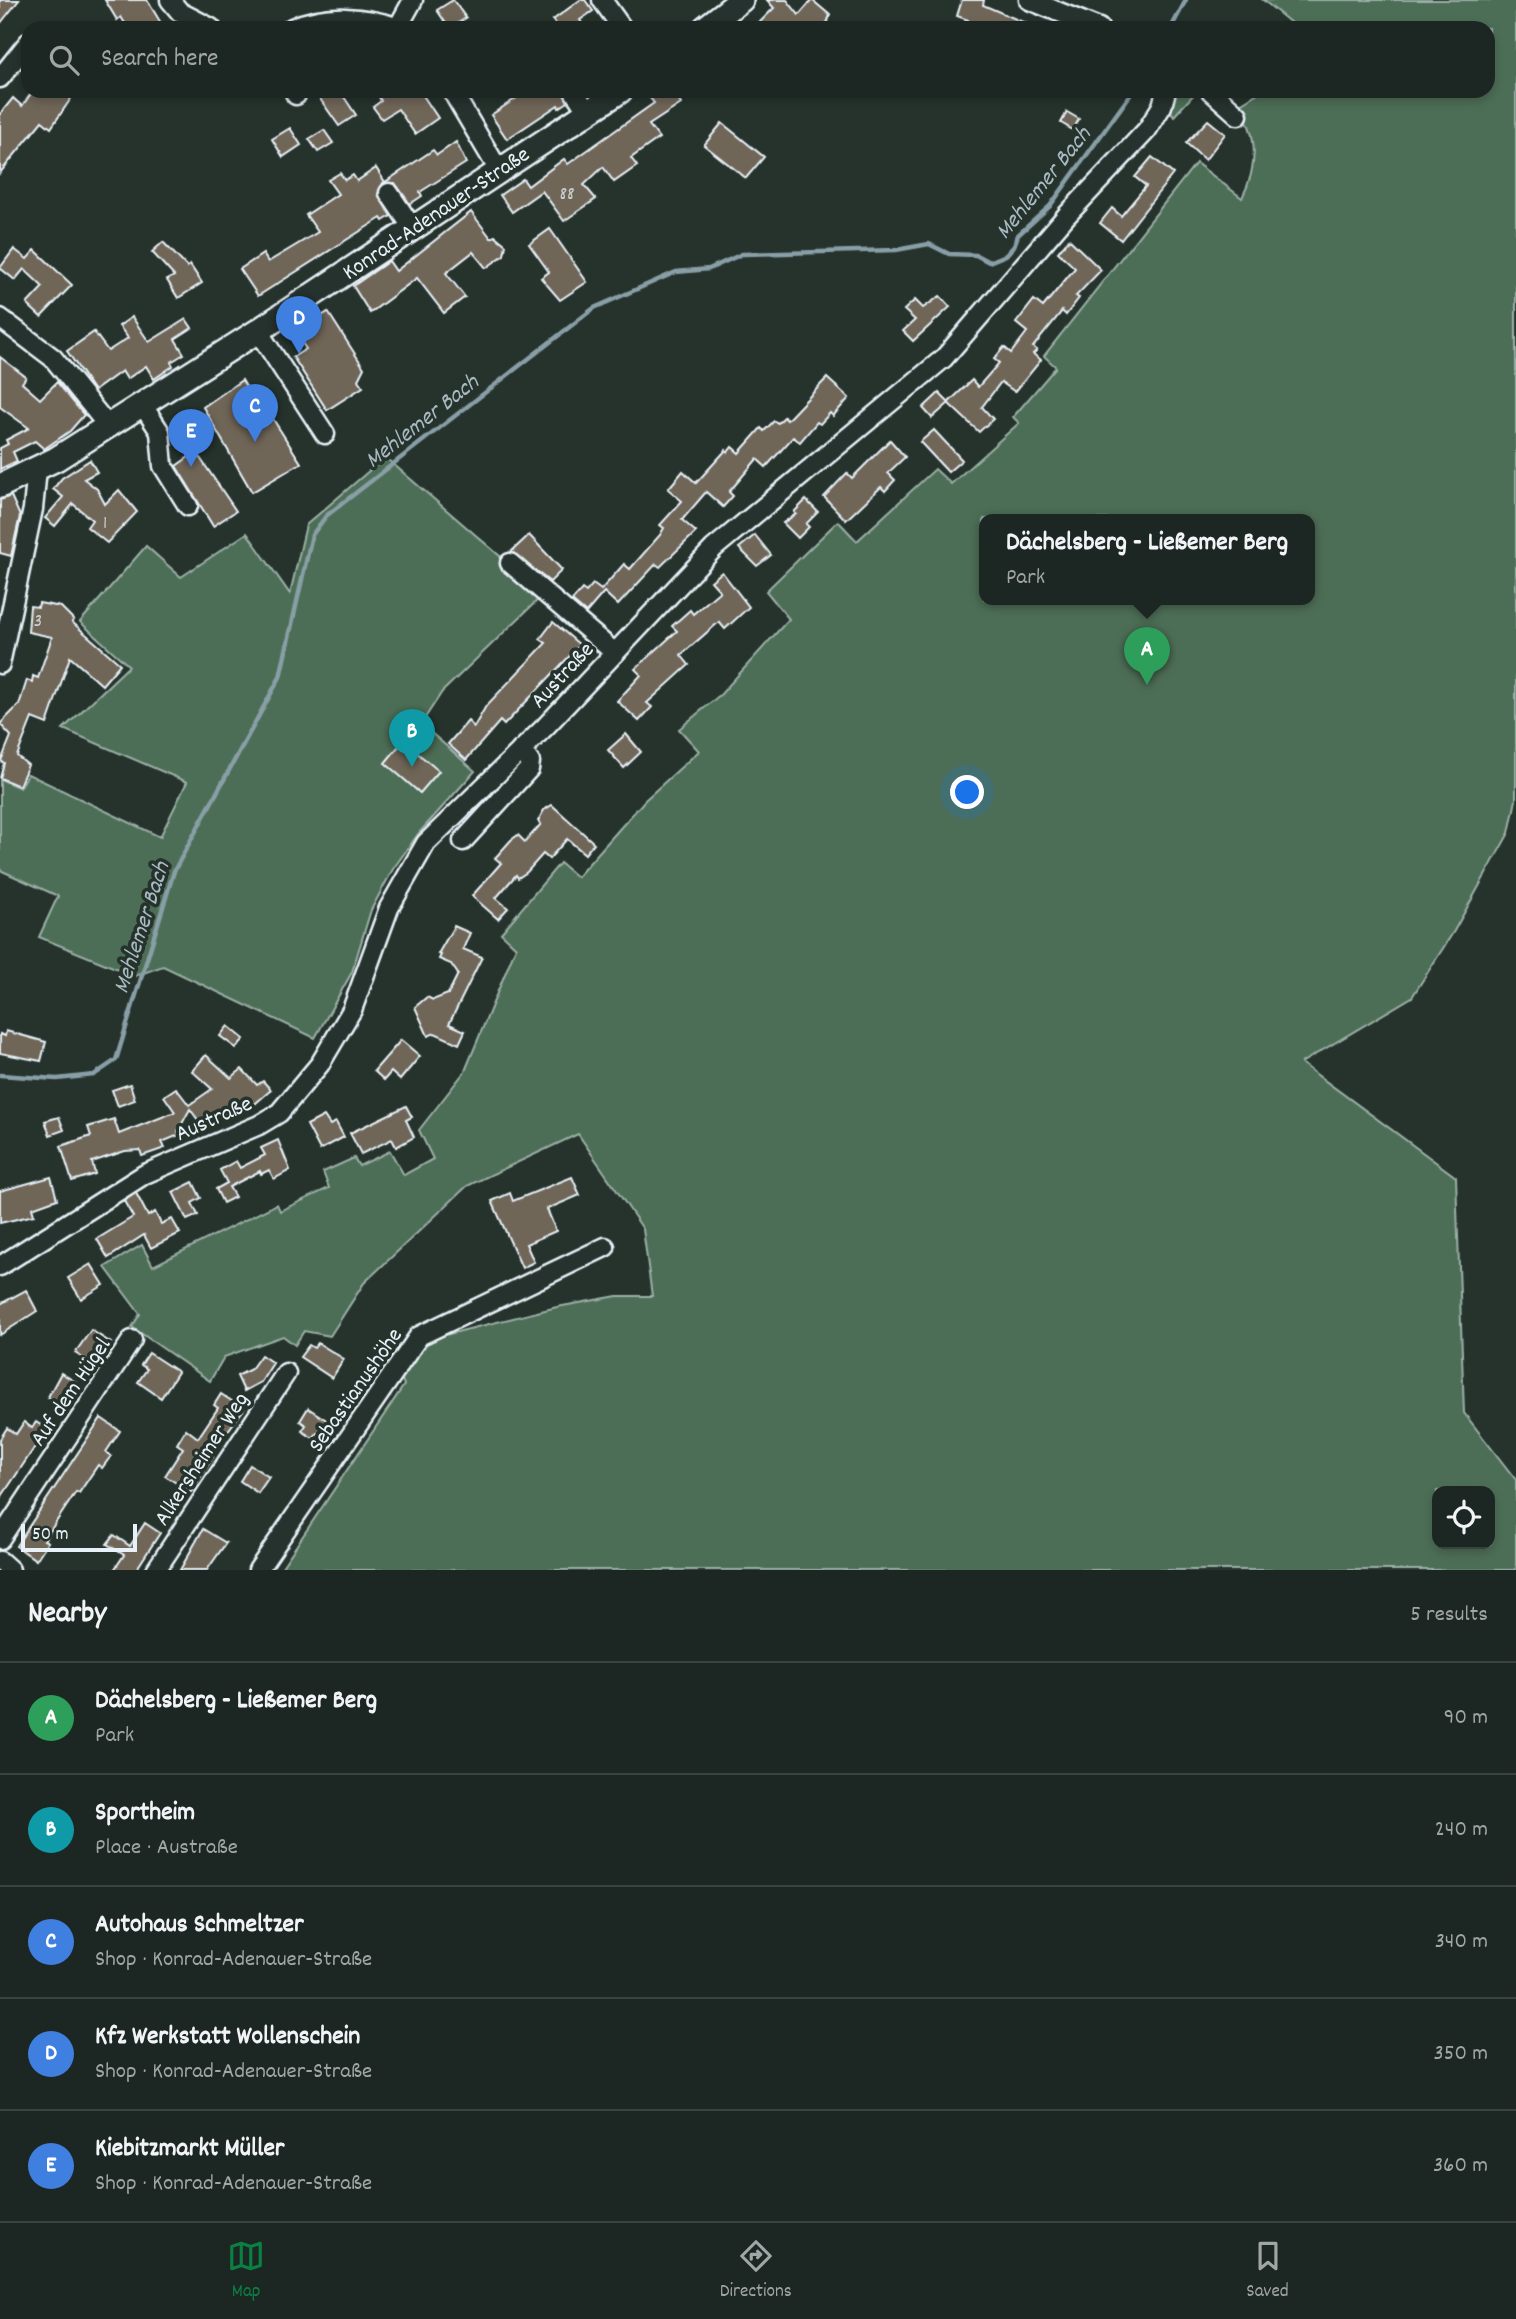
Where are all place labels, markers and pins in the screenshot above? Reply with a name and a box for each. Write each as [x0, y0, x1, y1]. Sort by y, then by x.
pin: D [276, 296, 322, 354]
pin: C [232, 384, 278, 442]
pin: E [168, 409, 214, 467]
pin: A [1124, 627, 1170, 685]
pin: B [389, 709, 435, 767]

